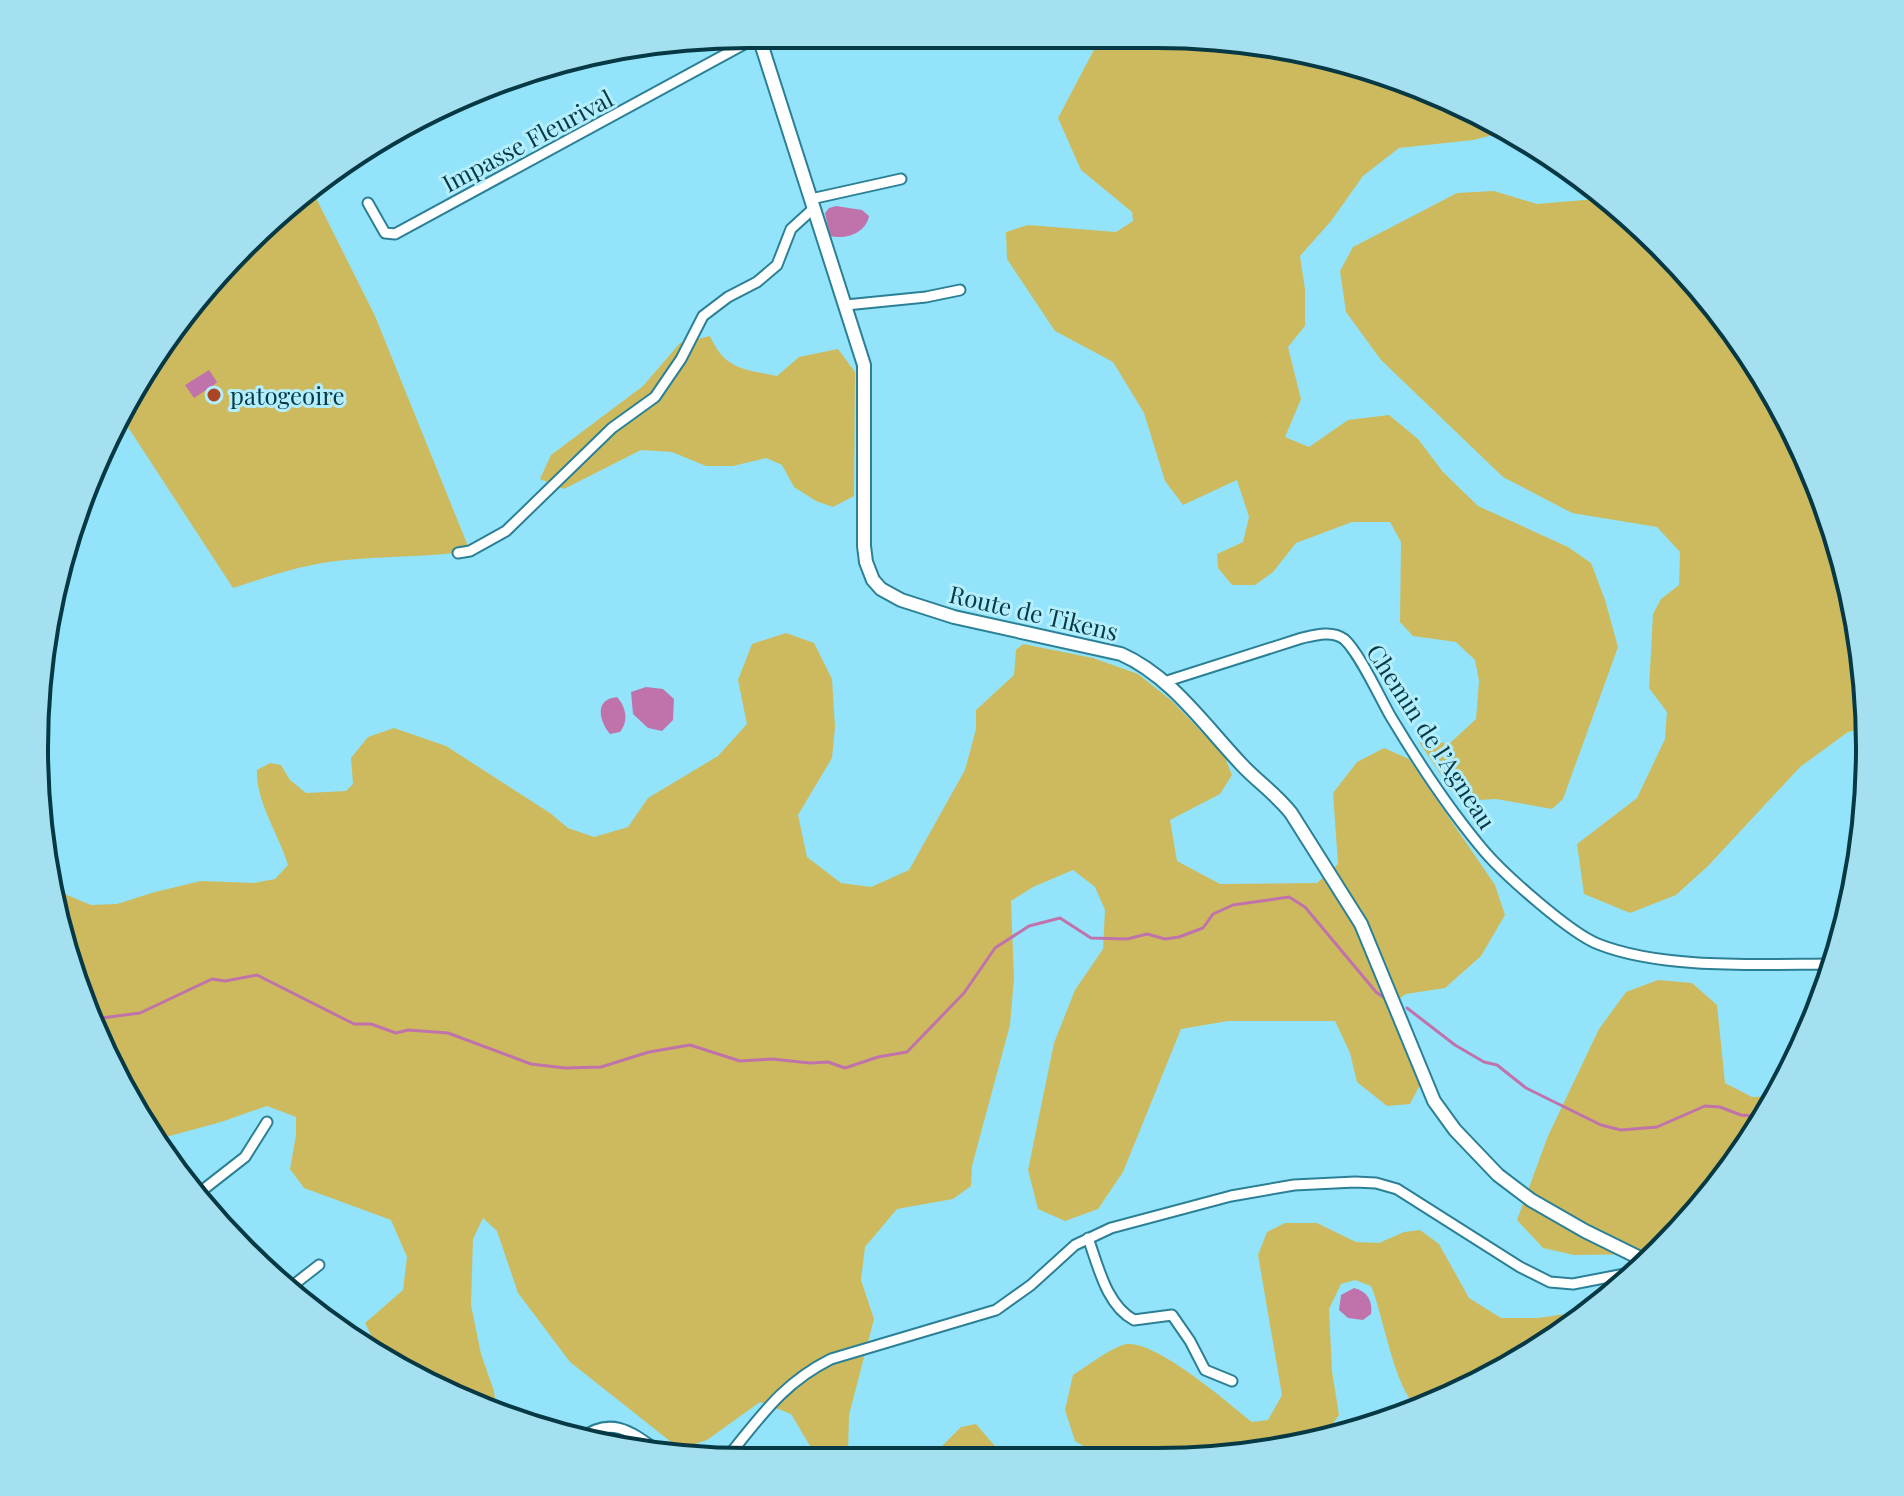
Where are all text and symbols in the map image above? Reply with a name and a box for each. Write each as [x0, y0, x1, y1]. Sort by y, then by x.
street label: Impasse Fleurival [436, 81, 618, 199]
place label: patogeoire [230, 379, 345, 411]
marker: patogeoire [205, 386, 223, 404]
street label: Route de Tikens [946, 577, 1122, 647]
street label: Chemin de l’Agneau [1360, 637, 1504, 835]

